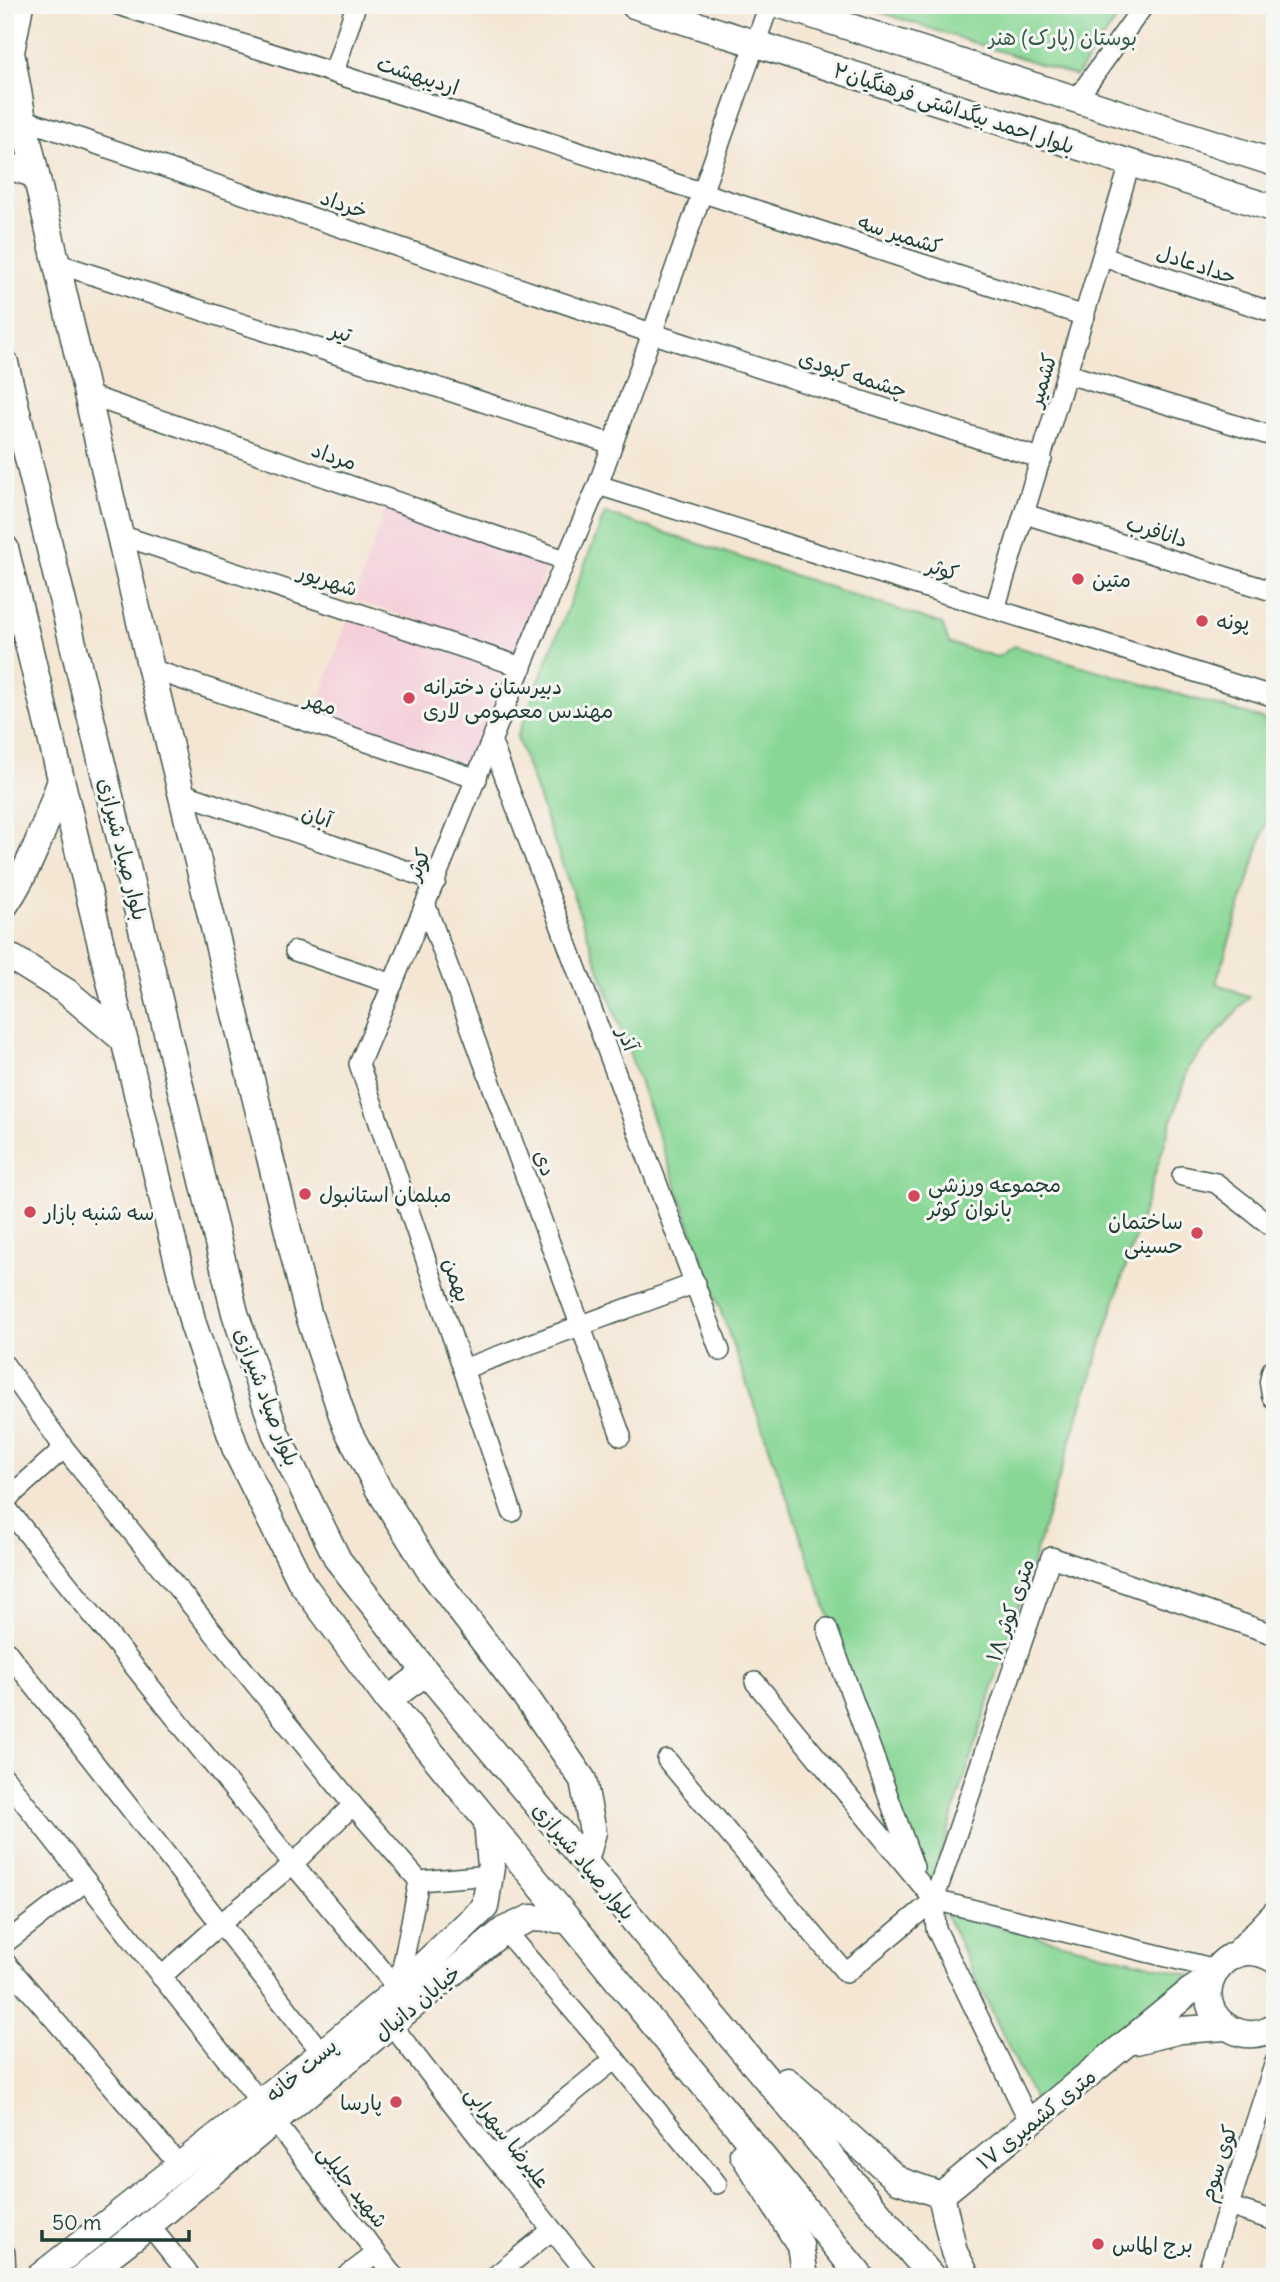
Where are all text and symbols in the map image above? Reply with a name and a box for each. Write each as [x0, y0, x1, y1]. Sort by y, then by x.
park label: بوستان (پارک) هنر [987, 24, 1137, 51]
street label: اردیبهشت [373, 49, 463, 101]
street label: بلوار احمد بیگداشتی فرهنگیان۲ [830, 56, 1078, 161]
street label: خرداد [317, 183, 371, 225]
street label: کشمیر سه [855, 208, 945, 260]
street label: حدادعادل [1153, 239, 1239, 290]
street label: تیر [325, 315, 356, 348]
street label: چشمه کبودی [795, 344, 911, 404]
street label: کشمیر [1021, 350, 1063, 412]
street label: مرداد [308, 436, 360, 476]
street label: دانافرب [1123, 509, 1191, 553]
street label: کوثر [922, 551, 962, 587]
street label: شهریور [293, 557, 361, 602]
place label: متین [1092, 566, 1131, 593]
marker: متین [1070, 571, 1086, 587]
place label: پونه [1216, 608, 1249, 635]
marker: پونه [1194, 613, 1210, 629]
place label: دبیرستان دخترانه مهندس معصومی لاری [423, 673, 613, 725]
street label: مهر [300, 684, 341, 721]
marker: دبیرستان دخترانه مهندس معصومی لاری [401, 690, 417, 706]
street label: بلوار صیاد شیرازی [92, 775, 154, 923]
street label: آبان [298, 798, 337, 834]
street label: کوثر [399, 844, 437, 886]
street label: آذر [610, 1021, 645, 1056]
street label: دی [528, 1146, 562, 1180]
place label: مجموعه ورزشی بانوان کوثر [926, 1171, 1061, 1222]
place label: مبلمان استانبول [319, 1181, 451, 1208]
marker: مبلمان استانبول [297, 1186, 313, 1202]
marker: مجموعه ورزشی بانوان کوثر [906, 1188, 922, 1204]
place label: سه شنبه بازار [42, 1199, 154, 1226]
marker: سه شنبه بازار [22, 1204, 38, 1220]
place label: ساختمان حسینی [1108, 1208, 1183, 1260]
marker: ساختمان حسینی [1189, 1225, 1205, 1241]
street label: بهمن [437, 1254, 477, 1306]
street label: بلوار صیاد شیرازی [228, 1324, 306, 1470]
street label: ۱۸ متری کوثر [980, 1555, 1040, 1665]
street label: بلوار صیاد شیرازی [527, 1796, 641, 1926]
street label: خیابان دانیال [368, 1959, 466, 2047]
street label: پست خانه [259, 2032, 343, 2108]
street label: ۱۷ متری کشمیری [971, 2063, 1101, 2175]
street label: علیرضا سهرابی [459, 2080, 556, 2194]
place label: پارسا [340, 2089, 382, 2116]
marker: پارسا [388, 2094, 404, 2110]
street label: کوی سوم [1193, 2121, 1246, 2206]
street label: شهید جلیلی [311, 2139, 394, 2234]
scale bar [42, 2198, 189, 2242]
text: 50 m [52, 2209, 101, 2236]
place label: برج الماس [1112, 2231, 1193, 2259]
marker: برج الماس [1090, 2236, 1106, 2252]

